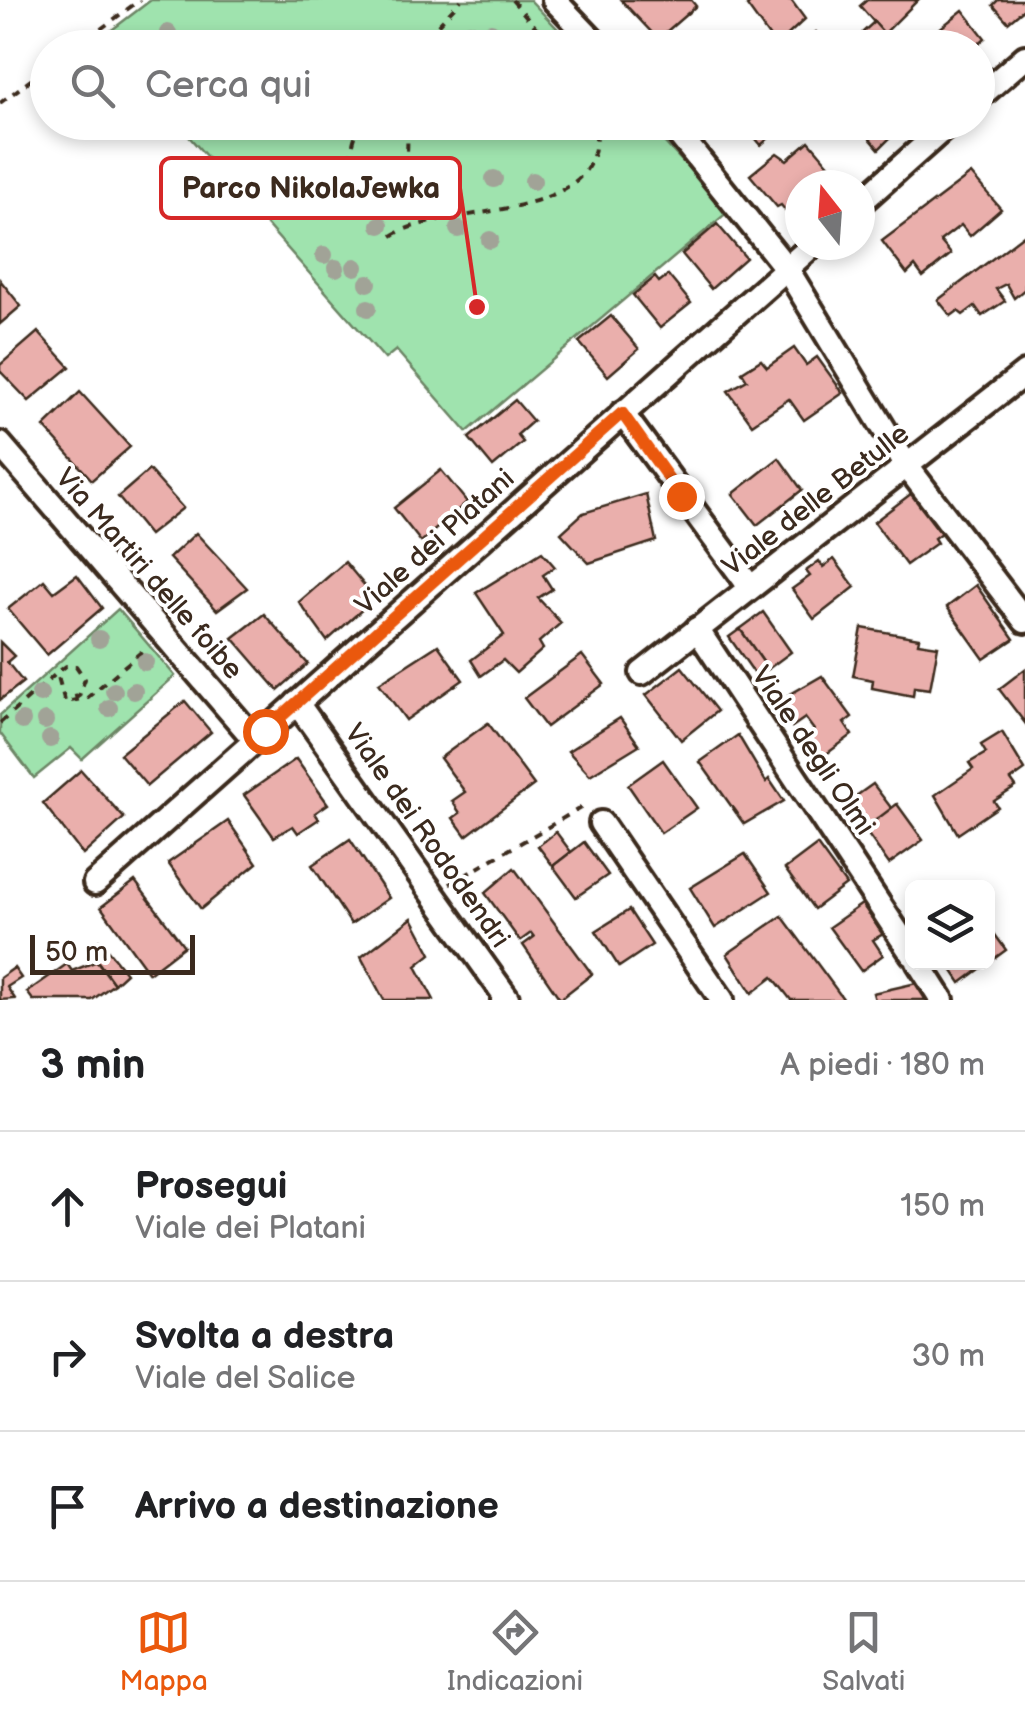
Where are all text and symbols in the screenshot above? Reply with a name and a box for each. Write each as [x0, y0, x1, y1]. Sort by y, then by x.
search box [30, 30, 995, 140]
icon: search [65, 58, 120, 113]
text: Cerca qui [145, 63, 312, 108]
callout: Parco NikolaJewka [161, 158, 460, 218]
north arrow [785, 170, 875, 260]
text: Parco NikolaJewka [182, 171, 440, 207]
street label: Viale delle Betulle [716, 417, 916, 583]
street label: Via Martiri delle foibe [48, 462, 249, 686]
street label: Viale dei Platani [349, 462, 521, 622]
route end [659, 474, 705, 520]
street label: Viale degli Olmi [744, 660, 881, 841]
route start [243, 709, 289, 755]
street label: Viale dei Rododendri [337, 718, 516, 954]
map controls [905, 880, 995, 970]
button: layers [905, 880, 995, 970]
scale bar [30, 930, 195, 974]
text: 50 m [45, 936, 108, 969]
text: 3 min [40, 1040, 145, 1091]
text: A piedi · 180 m [780, 1046, 985, 1085]
text: Prosegui [135, 1164, 287, 1209]
icon: ahead [40, 1179, 95, 1234]
text: 150 m [900, 1187, 985, 1226]
text: Viale dei Platani [135, 1209, 366, 1248]
text: Svolta a destra [135, 1314, 394, 1359]
icon: right [40, 1329, 95, 1384]
text: 30 m [911, 1337, 985, 1376]
text: Viale del Salice [135, 1359, 355, 1398]
icon: arrive [40, 1479, 95, 1534]
text: Arrivo a destinazione [135, 1484, 499, 1529]
tab: Mappa [120, 1605, 208, 1698]
tab: Indicazioni [447, 1605, 583, 1698]
tab: Salvati [822, 1605, 905, 1698]

